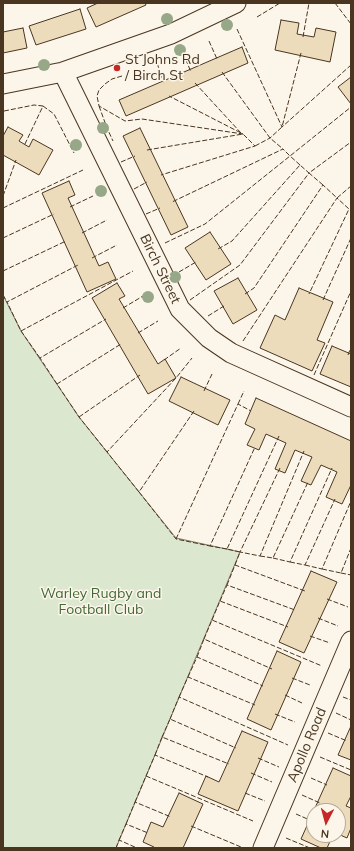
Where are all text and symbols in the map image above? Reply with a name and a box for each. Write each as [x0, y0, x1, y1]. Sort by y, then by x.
place label: St Johns Rd / Birch St [125, 52, 200, 84]
marker: St Johns Rd / Birch St [112, 63, 122, 73]
street label: Birch Street [136, 231, 184, 307]
park label: Warley Rugby and Football Club [41, 586, 161, 618]
street label: Apollo Road [284, 705, 330, 785]
north arrow [306, 803, 346, 843]
text: N [320, 827, 330, 841]

